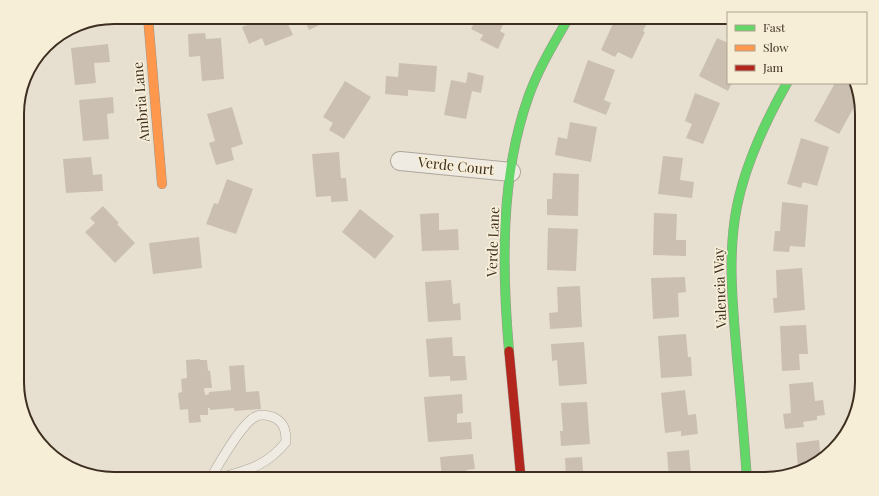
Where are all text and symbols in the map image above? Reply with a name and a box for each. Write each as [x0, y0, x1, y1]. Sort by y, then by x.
legend [727, 12, 867, 84]
text: Fast [763, 19, 786, 35]
text: Slow [763, 39, 789, 55]
text: Jam [762, 59, 784, 75]
street label: Ambria Lane [128, 61, 154, 144]
street label: Verde Court [416, 152, 496, 179]
street label: Verde Lane [482, 206, 503, 278]
street label: Valencia Way [709, 247, 730, 330]

